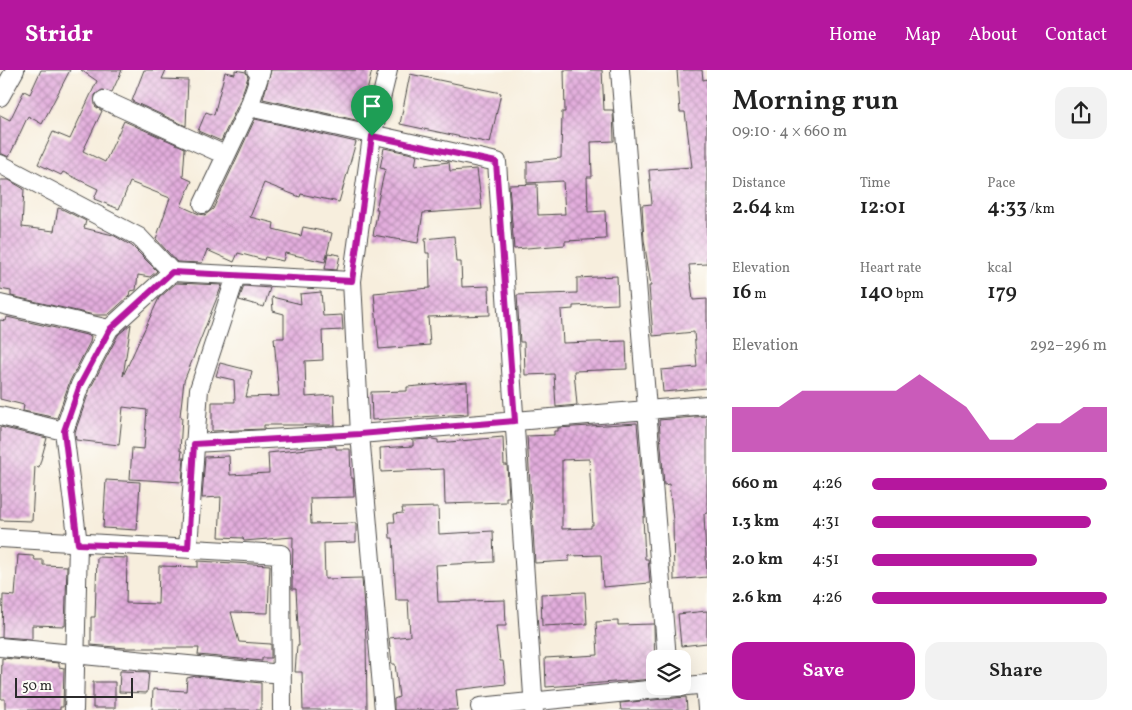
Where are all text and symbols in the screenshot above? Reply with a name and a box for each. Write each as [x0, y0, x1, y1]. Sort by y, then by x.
text: Stridr [25, 18, 93, 52]
text: Home [829, 23, 877, 48]
text: Map [905, 23, 941, 48]
text: About [969, 23, 1017, 48]
text: Contact [1045, 23, 1107, 48]
text: Morning run [732, 82, 899, 121]
pin [351, 85, 393, 136]
button: share [1055, 87, 1107, 139]
icon: arrive [358, 92, 386, 120]
text: 09:10 · 4 × 660 m [732, 121, 847, 143]
text: Distance [732, 174, 786, 193]
text: Time [860, 174, 890, 193]
text: Pace [987, 174, 1015, 193]
text: 2.64 [732, 193, 772, 222]
text: 12:01 [860, 193, 906, 222]
text: 4:33 [987, 193, 1027, 222]
text: km [772, 200, 795, 219]
text: /km [1027, 200, 1055, 219]
text: Elevation [732, 259, 790, 278]
text: Heart rate [860, 259, 921, 278]
text: kcal [987, 259, 1012, 278]
text: 16 [732, 278, 752, 307]
text: 140 [860, 278, 893, 307]
text: 179 [987, 278, 1017, 307]
text: m [752, 285, 767, 304]
text: bpm [893, 285, 924, 304]
text: Elevation [732, 335, 799, 357]
text: 292–296 m [1030, 335, 1107, 357]
text: 660 m [732, 473, 778, 495]
text: 4:26 [812, 473, 842, 495]
text: 1.3 km [732, 511, 779, 533]
text: 4:31 [812, 511, 840, 533]
text: 2.0 km [732, 549, 783, 571]
text: 4:51 [812, 549, 839, 571]
text: 2.6 km [732, 587, 782, 609]
text: 4:26 [812, 587, 842, 609]
button: Save [732, 642, 915, 700]
button: Share [925, 642, 1107, 700]
map controls [646, 650, 691, 695]
button: layers [646, 650, 691, 695]
scale bar [15, 675, 132, 698]
text: 50 m [22, 677, 52, 696]

